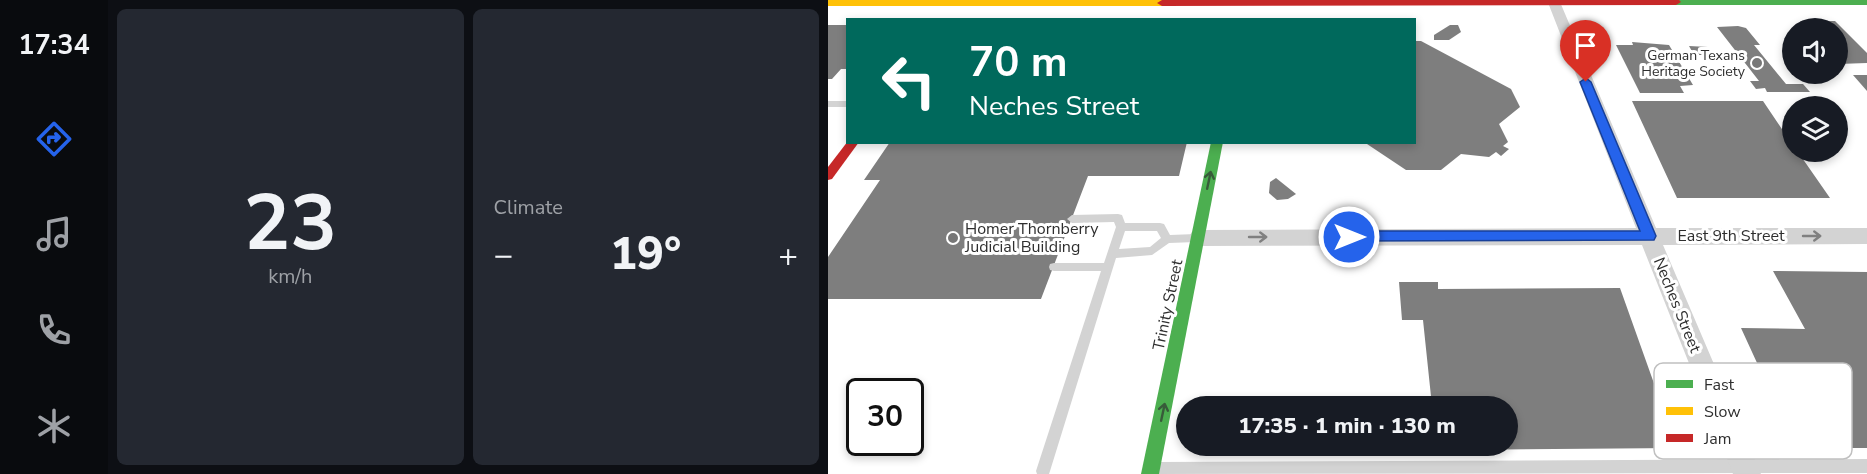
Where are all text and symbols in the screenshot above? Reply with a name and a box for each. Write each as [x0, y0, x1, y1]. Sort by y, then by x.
map controls [1782, 18, 1848, 162]
button: sound [1782, 18, 1848, 84]
pin [1560, 20, 1611, 82]
text: 17:34 [18, 27, 90, 64]
icon: arrive [1569, 29, 1602, 62]
text: 70 m [969, 34, 1068, 91]
icon: left [870, 42, 948, 120]
place label: German Texans Heritage Society [1641, 46, 1746, 81]
marker: German Texans Heritage Society [1750, 56, 1764, 70]
text: Neches Street [969, 88, 1139, 125]
button: layers [1782, 96, 1848, 162]
icon: directions [33, 118, 75, 160]
text: 23 [243, 170, 337, 277]
one-way arrow [1204, 170, 1216, 189]
text: Climate [494, 194, 563, 221]
position arrow [1317, 205, 1381, 269]
icon: music [33, 213, 75, 255]
place label: Homer Thornberry Judicial Building [964, 218, 1099, 258]
text: 19° [610, 224, 681, 285]
street label: East 9th Street [1677, 225, 1785, 247]
one-way arrow [1802, 230, 1822, 242]
marker: Homer Thornberry Judicial Building [946, 231, 960, 245]
one-way arrow [1247, 231, 1267, 243]
text: − [494, 233, 513, 278]
text: + [778, 233, 798, 278]
street label: Neches Street [1648, 254, 1706, 356]
street label: Trinity Street [1148, 257, 1188, 352]
text: km/h [268, 263, 312, 290]
icon: phone [33, 309, 75, 351]
legend [1654, 363, 1852, 459]
text: Fast [1704, 374, 1735, 396]
speed limit sign: 30 [846, 378, 924, 456]
text: Slow [1704, 401, 1741, 423]
one-way arrow [1158, 403, 1169, 422]
icon: climate [33, 405, 75, 447]
text: 17:35 · 1 min · 130 m [1238, 411, 1456, 441]
text: Jam [1703, 428, 1731, 450]

